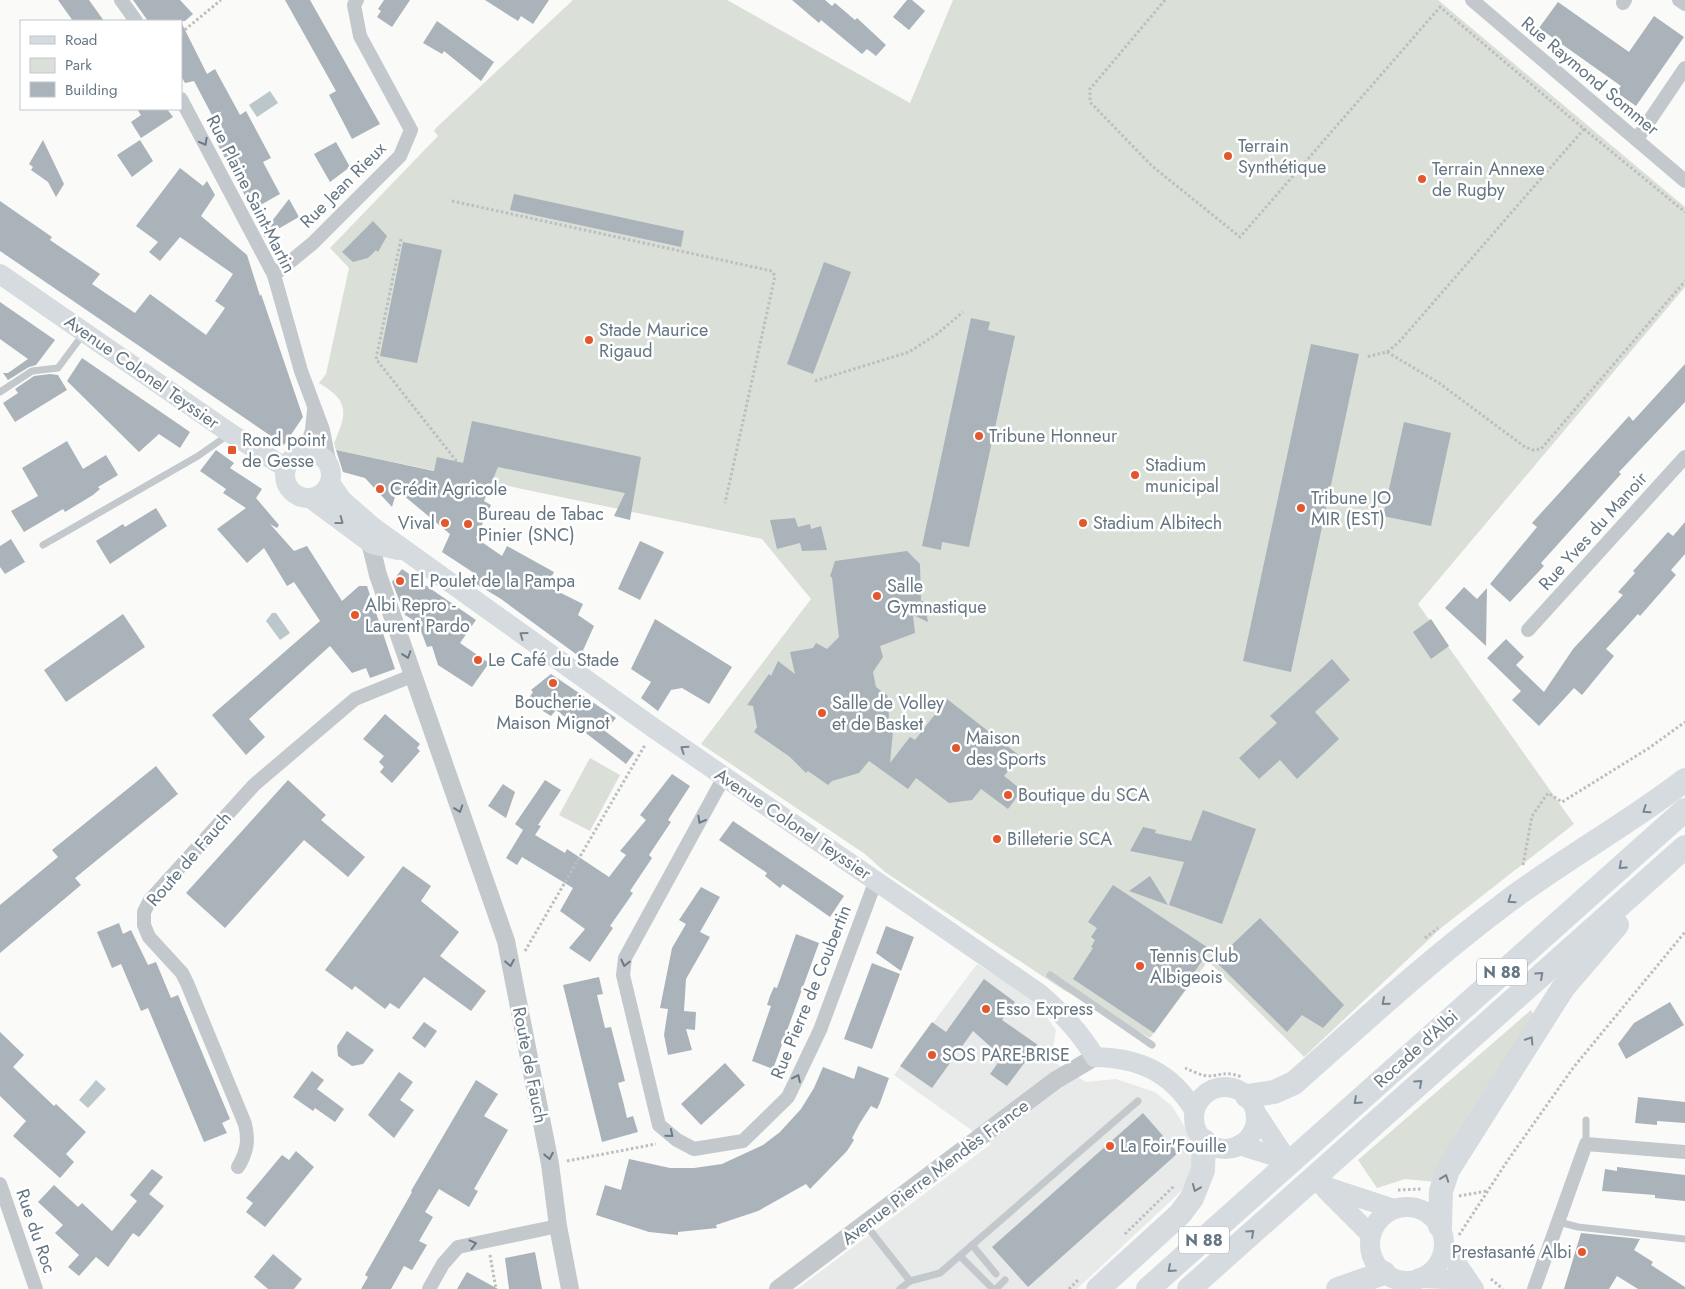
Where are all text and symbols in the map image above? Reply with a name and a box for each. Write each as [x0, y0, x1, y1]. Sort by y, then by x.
street label: Rue Raymond Sommer [1515, 10, 1665, 142]
legend [20, 20, 182, 110]
text: Road [65, 29, 97, 51]
text: Park [65, 54, 92, 76]
text: Building [65, 79, 117, 101]
street label: Rue Plaine Saint-Martin [200, 110, 302, 278]
place label: Terrain Synthétique [1238, 133, 1326, 180]
street label: Rue Jean Rieux [294, 136, 392, 234]
one-way arrow [198, 137, 208, 146]
marker: Terrain Synthétique [1222, 150, 1234, 162]
place label: Terrain Annexe de Rugby [1432, 156, 1545, 203]
marker: Terrain Annexe de Rugby [1416, 173, 1428, 185]
street label: Avenue Colonel Teyssier [59, 309, 225, 436]
place label: Stade Maurice Rigaud [599, 317, 708, 364]
marker: Stade Maurice Rigaud [583, 334, 595, 346]
place label: Tribune Honneur [989, 423, 1118, 449]
place label: Rond point de Gesse [242, 427, 326, 474]
marker: Tribune Honneur [973, 430, 985, 442]
marker: Rond point de Gesse [226, 444, 238, 456]
place label: Stadium municipal [1145, 452, 1219, 499]
street label: Rue Yves du Manoir [1533, 465, 1654, 596]
marker: Stadium municipal [1129, 469, 1141, 481]
place label: Crédit Agricole [390, 476, 507, 502]
marker: Crédit Agricole [374, 483, 386, 495]
place label: Tribune JO MIR (EST) [1311, 485, 1391, 532]
place label: Bureau de Tabac Pinier (SNC) [478, 501, 604, 548]
marker: Tribune JO MIR (EST) [1295, 502, 1307, 514]
place label: Vival [398, 510, 435, 536]
place label: Stadium Albitech [1093, 510, 1222, 536]
one-way arrow [334, 515, 343, 523]
marker: Vival [439, 517, 451, 529]
marker: Stadium Albitech [1077, 517, 1089, 529]
marker: Bureau de Tabac Pinier (SNC) [462, 518, 474, 530]
place label: El Poulet de la Pampa [410, 568, 575, 594]
place label: Salle Gymnastique [887, 573, 987, 620]
marker: El Poulet de la Pampa [394, 575, 406, 587]
marker: Salle Gymnastique [871, 590, 883, 602]
place label: Albi Repro - Laurent Pardo [365, 592, 470, 639]
marker: Albi Repro - Laurent Pardo [349, 609, 361, 621]
one-way arrow [520, 631, 529, 641]
place label: Le Café du Stade [488, 647, 619, 673]
one-way arrow [401, 650, 411, 658]
marker: Le Café du Stade [472, 654, 484, 666]
marker: Boucherie Maison Mignot [547, 677, 559, 689]
place label: Boucherie Maison Mignot [497, 689, 610, 736]
place label: Salle de Volley et de Basket [832, 690, 944, 737]
marker: Salle de Volley et de Basket [816, 707, 828, 719]
place label: Maison des Sports [966, 725, 1046, 772]
marker: Maison des Sports [950, 742, 962, 754]
one-way arrow [681, 746, 690, 755]
street label: Avenue Colonel Teyssier [709, 762, 877, 887]
place label: Boutique du SCA [1018, 782, 1150, 808]
marker: Boutique du SCA [1002, 789, 1014, 801]
one-way arrow [1642, 803, 1651, 813]
one-way arrow [453, 804, 463, 812]
street label: Route de Fauch [141, 806, 237, 912]
one-way arrow [697, 815, 707, 824]
place label: Billeterie SCA [1007, 826, 1112, 852]
marker: Billeterie SCA [991, 833, 1003, 845]
one-way arrow [1619, 860, 1628, 869]
one-way arrow [1507, 894, 1516, 903]
street label: Rue Pierre de Coubertin [764, 901, 858, 1083]
place label: Tennis Club Albigeois [1150, 943, 1238, 990]
one-way arrow [504, 958, 515, 967]
one-way arrow [620, 959, 631, 968]
road number: N 88 [1477, 959, 1527, 986]
marker: Tennis Club Albigeois [1134, 960, 1146, 972]
one-way arrow [1535, 972, 1544, 981]
place label: Esso Express [996, 996, 1093, 1022]
one-way arrow [1381, 996, 1390, 1005]
marker: Esso Express [980, 1003, 992, 1015]
street label: Rocade d'Albi [1368, 1004, 1464, 1094]
street label: Route de Fauch [506, 1005, 554, 1125]
one-way arrow [1524, 1036, 1533, 1045]
place label: SOS PARE-BRISE [942, 1042, 1070, 1068]
marker: SOS PARE-BRISE [926, 1049, 938, 1061]
one-way arrow [791, 1074, 802, 1083]
one-way arrow [1413, 1080, 1422, 1089]
street label: Avenue Pierre Mendès France [836, 1093, 1034, 1251]
one-way arrow [1353, 1096, 1362, 1105]
one-way arrow [664, 1128, 673, 1137]
place label: La Foir'Fouille [1120, 1133, 1226, 1159]
marker: La Foir'Fouille [1104, 1140, 1116, 1152]
one-way arrow [543, 1152, 553, 1161]
one-way arrow [1439, 1175, 1449, 1183]
one-way arrow [1192, 1183, 1202, 1192]
street label: Rue du Roc [9, 1185, 63, 1277]
road number: N 88 [1179, 1226, 1229, 1254]
one-way arrow [1246, 1230, 1255, 1239]
one-way arrow [468, 1239, 477, 1250]
place label: Prestasanté Albi [1452, 1239, 1572, 1265]
marker: Prestasanté Albi [1576, 1246, 1588, 1258]
one-way arrow [1167, 1263, 1176, 1272]

